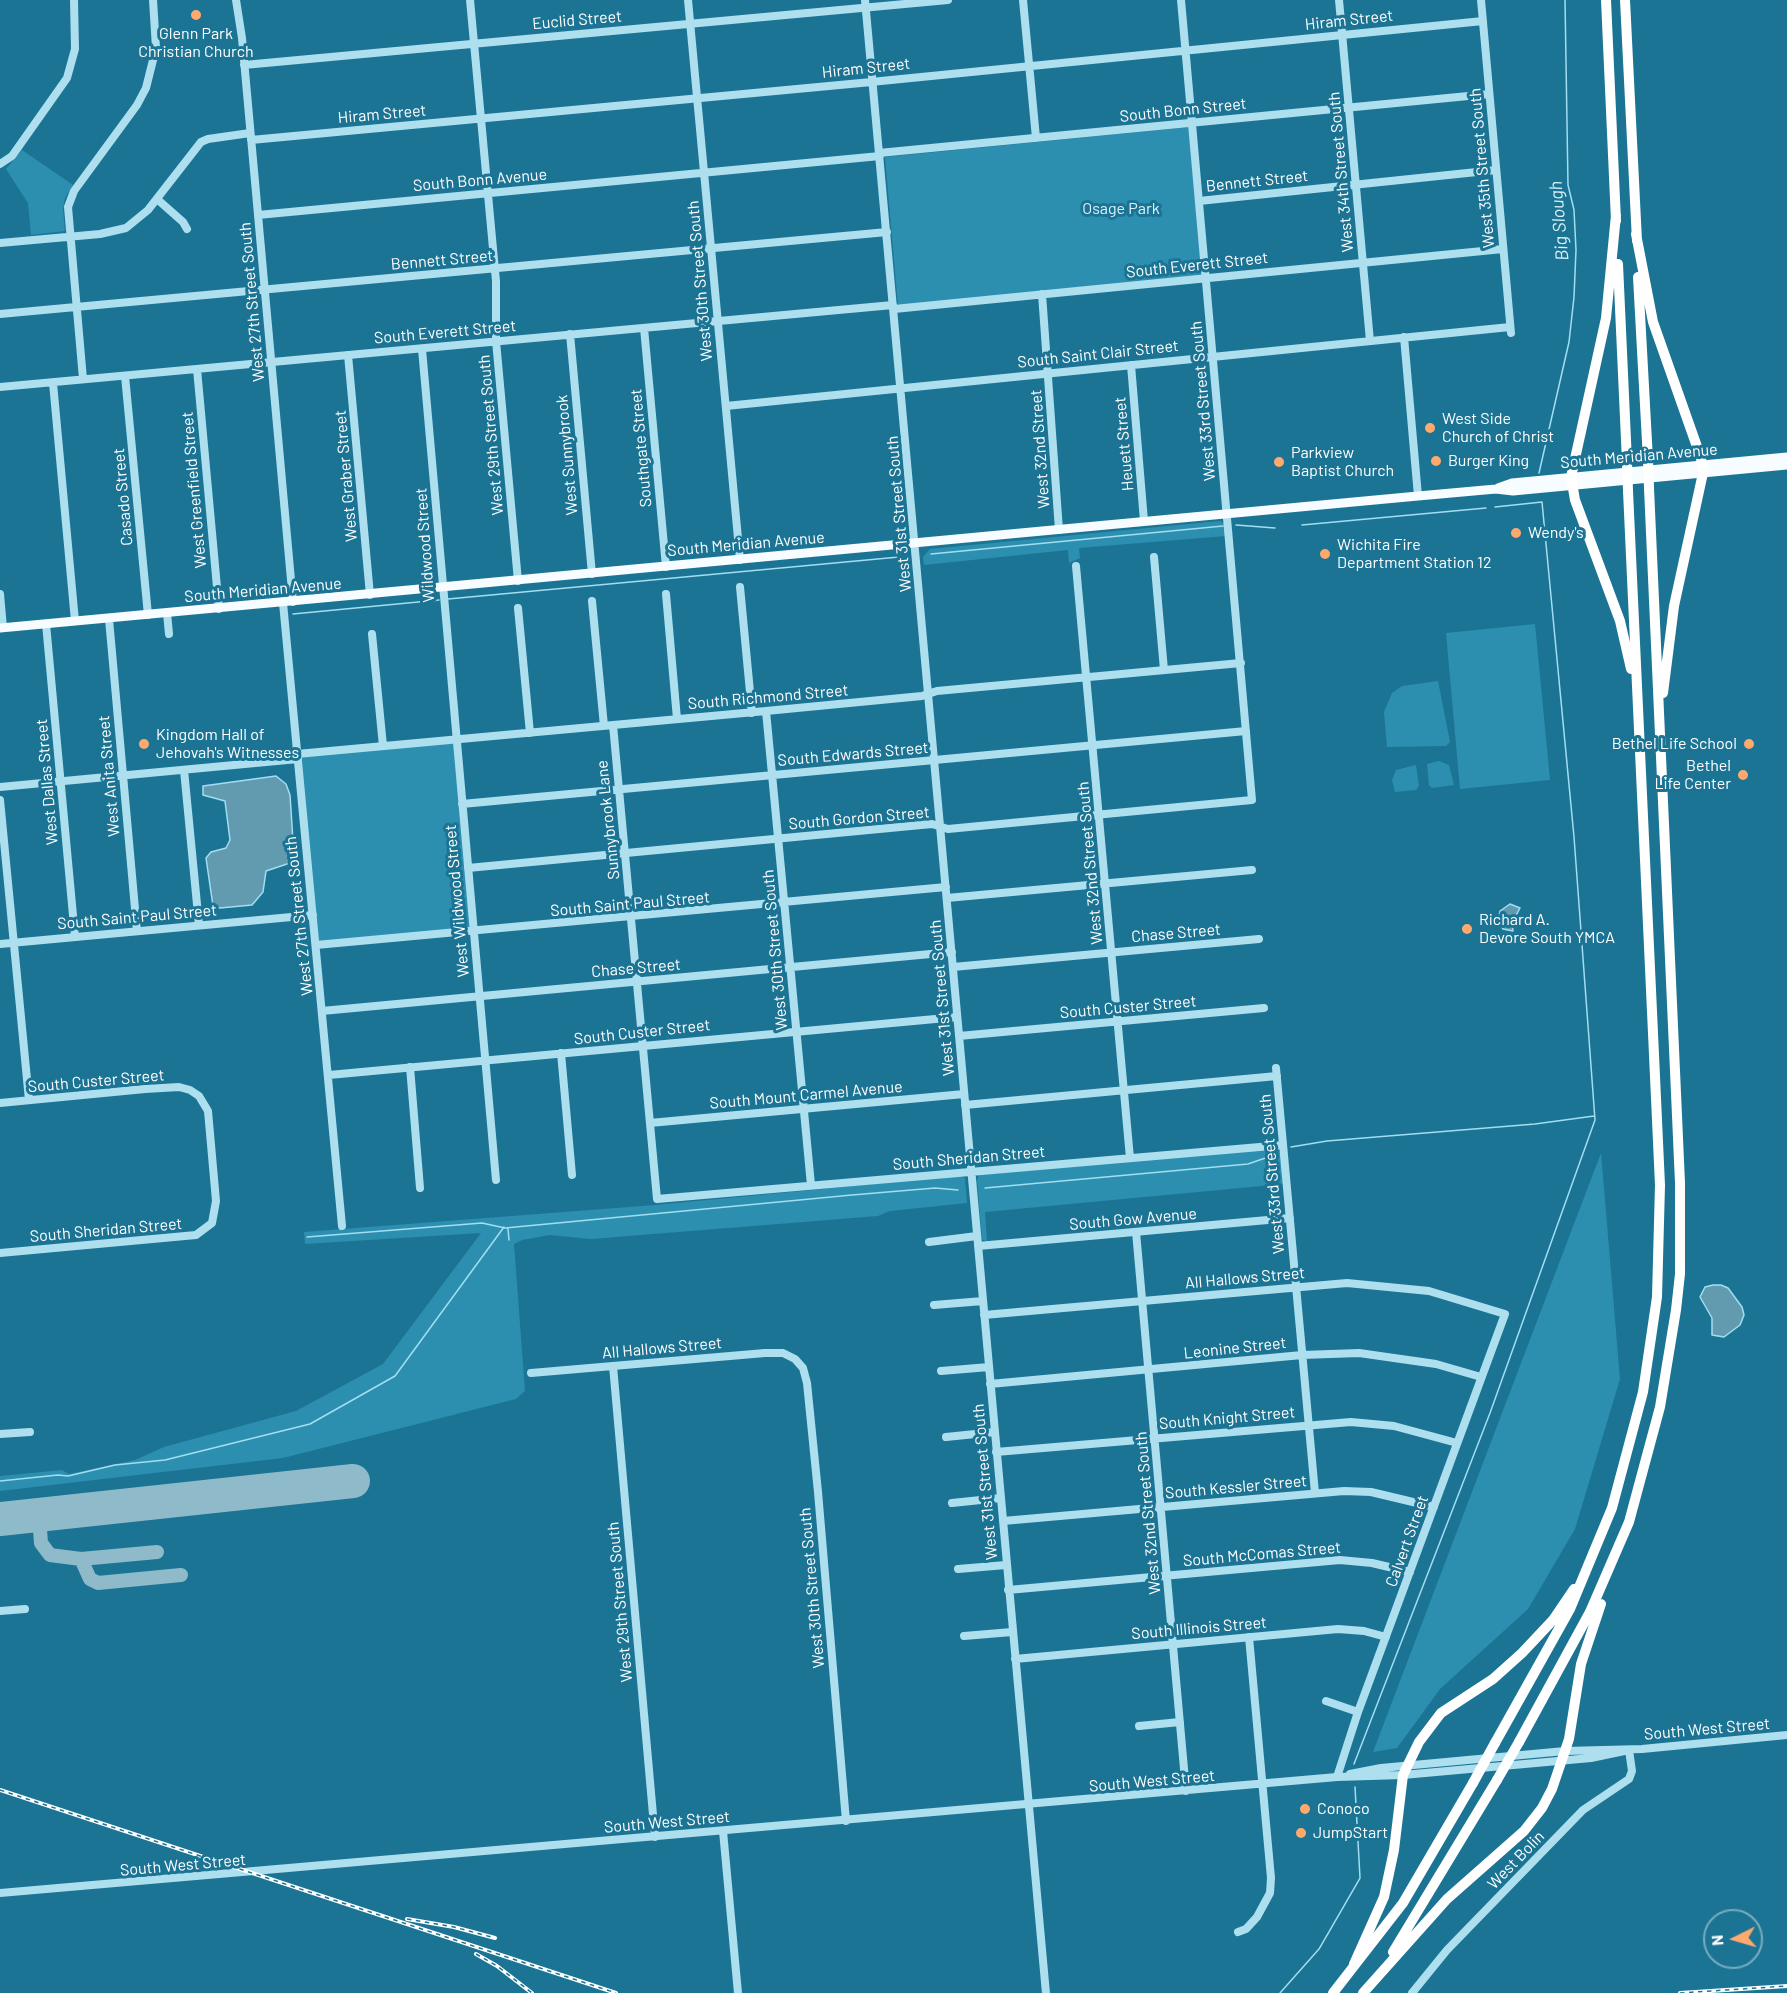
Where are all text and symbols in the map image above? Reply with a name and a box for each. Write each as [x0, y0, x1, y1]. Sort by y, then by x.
street label: Hiram Street [1304, 6, 1394, 34]
street label: Euclid Street [531, 7, 623, 33]
marker: Glenn Park Christian Church [189, 8, 203, 22]
place label: Glenn Park Christian Church [138, 24, 254, 62]
street label: Hiram Street [821, 54, 911, 82]
street label: West 35th Street South [1465, 87, 1499, 249]
street label: West 34th Street South [1324, 91, 1358, 253]
street label: South Bonn Street [1119, 94, 1247, 126]
street label: Hiram Street [337, 101, 427, 127]
street label: South Bonn Avenue [412, 165, 548, 195]
street label: Bennett Street [1205, 166, 1309, 196]
water label: Big Slough [1545, 180, 1573, 262]
park label: Osage Park [1082, 199, 1160, 219]
street label: West 30th Street South [683, 200, 717, 362]
street label: West 27th Street South [235, 221, 269, 383]
street label: Bennett Street [390, 246, 494, 274]
street label: South Everett Street [1125, 248, 1269, 282]
street label: South Everett Street [373, 316, 517, 348]
street label: West 33rd Street South [1186, 320, 1220, 482]
street label: South Saint Clair Street [1017, 336, 1179, 372]
street label: West 29th Street South [474, 354, 508, 516]
street label: Southgate Street [626, 388, 656, 508]
street label: West 32nd Street [1026, 389, 1054, 509]
street label: West Sunnybrook [552, 394, 582, 516]
street label: Heuett Street [1110, 396, 1138, 492]
street label: West Graber Street [331, 409, 361, 543]
place label: West Side Church of Christ [1442, 409, 1554, 447]
street label: West Greenfield Street [178, 411, 210, 569]
marker: West Side Church of Christ [1423, 421, 1437, 435]
street label: West 31st Street South [883, 435, 915, 593]
street label: South Meridian Avenue [1560, 440, 1718, 472]
place label: Parkview Baptist Church [1291, 443, 1394, 481]
street label: Casado Street [109, 447, 137, 547]
place label: Burger King [1448, 451, 1529, 471]
marker: Burger King [1429, 454, 1443, 468]
marker: Parkview Baptist Church [1272, 455, 1286, 469]
street label: Wildwood Street [411, 487, 439, 603]
place label: Wendy's [1528, 523, 1584, 543]
marker: Wendy's [1509, 526, 1523, 540]
street label: South Meridian Avenue [667, 528, 825, 560]
place label: Wichita Fire Department Station 12 [1337, 535, 1491, 573]
marker: Wichita Fire Department Station 12 [1318, 547, 1332, 561]
street label: South Meridian Avenue [184, 574, 342, 606]
street label: South Richmond Street [687, 680, 849, 714]
street label: West Anita Street [94, 715, 124, 837]
street label: West Dallas Street [32, 718, 62, 846]
place label: Kingdom Hall of Jehovah's Witnesses [156, 725, 299, 763]
place label: Bethel Life School [1612, 734, 1737, 754]
marker: Kingdom Hall of Jehovah's Witnesses [137, 737, 151, 751]
marker: Bethel Life School [1742, 737, 1756, 751]
street label: South Edwards Street [777, 738, 929, 770]
place label: Bethel Life Center [1654, 756, 1731, 794]
street label: Sunnybrook Lane [592, 759, 624, 881]
marker: Bethel Life Center [1736, 768, 1750, 782]
street label: West 32nd Street South [1073, 781, 1107, 945]
street label: South Gordon Street [788, 802, 930, 834]
street label: West Wildwood Street [441, 824, 473, 978]
street label: West 27th Street South [281, 835, 317, 997]
street label: West 30th Street South [758, 869, 792, 1031]
street label: South Saint Paul Street [549, 887, 711, 921]
street label: South Saint Paul Street [56, 900, 218, 934]
place label: Richard A. Devore South YMCA [1479, 910, 1615, 948]
street label: West 31st Street South [926, 919, 958, 1077]
street label: Chase Street [1131, 920, 1221, 946]
marker: Richard A. Devore South YMCA [1460, 922, 1474, 936]
street label: Chase Street [591, 955, 681, 981]
street label: South Custer Street [1059, 991, 1197, 1023]
street label: South Custer Street [573, 1015, 711, 1049]
street label: South Custer Street [27, 1065, 165, 1097]
street label: South Mount Carmel Avenue [709, 1077, 903, 1113]
street label: West 33rd Street South [1255, 1093, 1289, 1255]
street label: South Sheridan Street [892, 1142, 1046, 1174]
street label: South Gow Avenue [1068, 1204, 1198, 1234]
street label: South Sheridan Street [29, 1214, 183, 1246]
street label: All Hallows Street [1184, 1263, 1306, 1293]
street label: All Hallows Street [601, 1333, 723, 1363]
street label: Leonine Street [1183, 1333, 1287, 1363]
street label: South Knight Street [1158, 1402, 1296, 1434]
street label: West 31st Street South [969, 1403, 1001, 1561]
street label: West 32nd Street South [1131, 1431, 1165, 1595]
street label: South Kessler Street [1164, 1471, 1308, 1503]
street label: Calvert Street [1382, 1493, 1432, 1589]
street label: West 30th Street South [795, 1507, 829, 1669]
street label: West 29th Street South [603, 1521, 637, 1683]
street label: South McComas Street [1182, 1538, 1342, 1570]
street label: South Illinois Street [1131, 1613, 1267, 1643]
street label: South West Street [1643, 1714, 1771, 1744]
street label: South West Street [1088, 1766, 1216, 1796]
place label: Conoco [1317, 1799, 1370, 1819]
marker: Conoco [1298, 1802, 1312, 1816]
street label: South West Street [603, 1807, 731, 1837]
place label: JumpStart [1313, 1823, 1388, 1843]
marker: JumpStart [1294, 1826, 1308, 1840]
street label: West Bolin [1484, 1827, 1548, 1893]
street label: South West Street [119, 1850, 247, 1880]
north arrow [1703, 1909, 1763, 1969]
text: N [1707, 1934, 1726, 1947]

